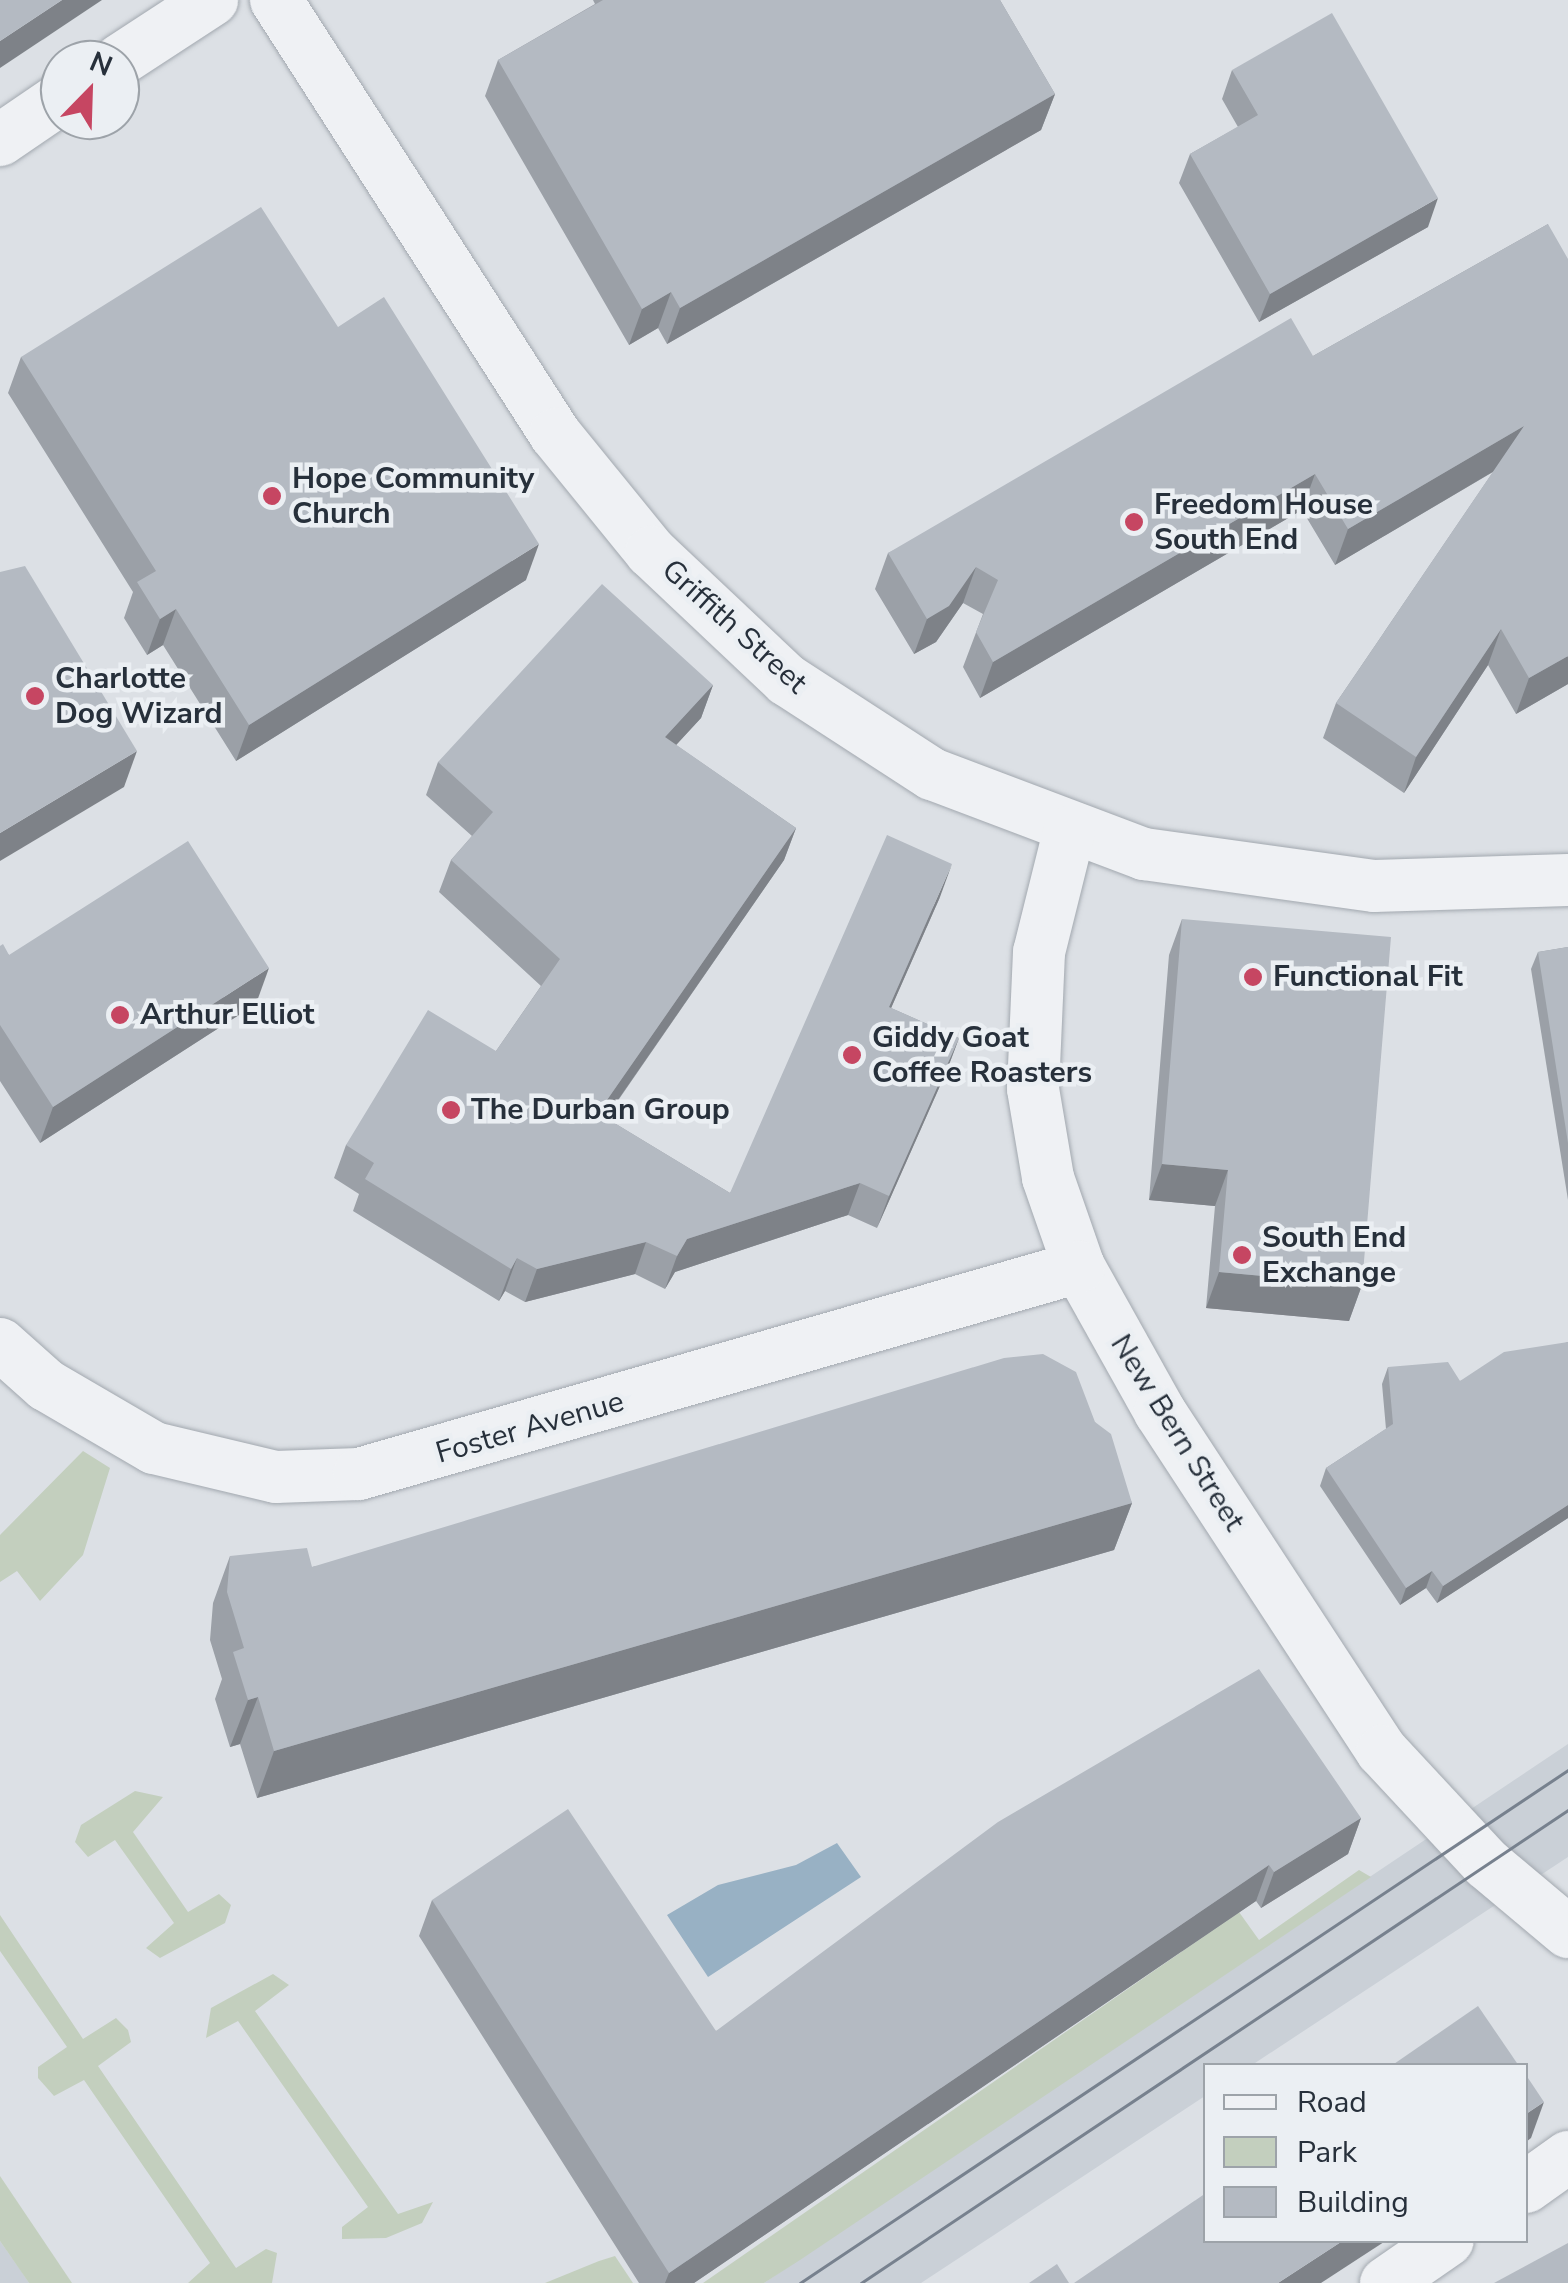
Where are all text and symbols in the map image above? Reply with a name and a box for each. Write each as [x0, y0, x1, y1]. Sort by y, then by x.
north arrow [40, 40, 140, 140]
text: N [84, 43, 118, 86]
place label: Hope Community Church [292, 461, 534, 532]
marker: Hope Community Church [261, 485, 283, 507]
place label: Freedom House South End [1154, 487, 1373, 558]
marker: Freedom House South End [1123, 511, 1145, 533]
street label: Griffith Street [654, 552, 814, 702]
place label: Charlotte Dog Wizard [55, 661, 222, 732]
marker: Charlotte Dog Wizard [24, 685, 46, 707]
place label: Functional Fit [1273, 959, 1463, 995]
marker: Functional Fit [1242, 966, 1264, 988]
place label: Arthur Elliot [140, 997, 315, 1033]
marker: Arthur Elliot [109, 1004, 131, 1026]
place label: Giddy Goat Coffee Roasters [872, 1020, 1092, 1090]
marker: Giddy Goat Coffee Roasters [841, 1044, 863, 1066]
place label: The Durban Group [471, 1092, 730, 1128]
marker: The Durban Group [440, 1099, 462, 1121]
place label: South End Exchange [1262, 1220, 1406, 1290]
marker: South End Exchange [1231, 1244, 1253, 1266]
street label: New Bern Street [1102, 1328, 1252, 1538]
street label: Foster Avenue [432, 1384, 628, 1472]
legend [1203, 2063, 1528, 2243]
text: Road [1297, 2082, 1367, 2123]
text: Park [1297, 2132, 1357, 2173]
text: Building [1297, 2182, 1409, 2223]

